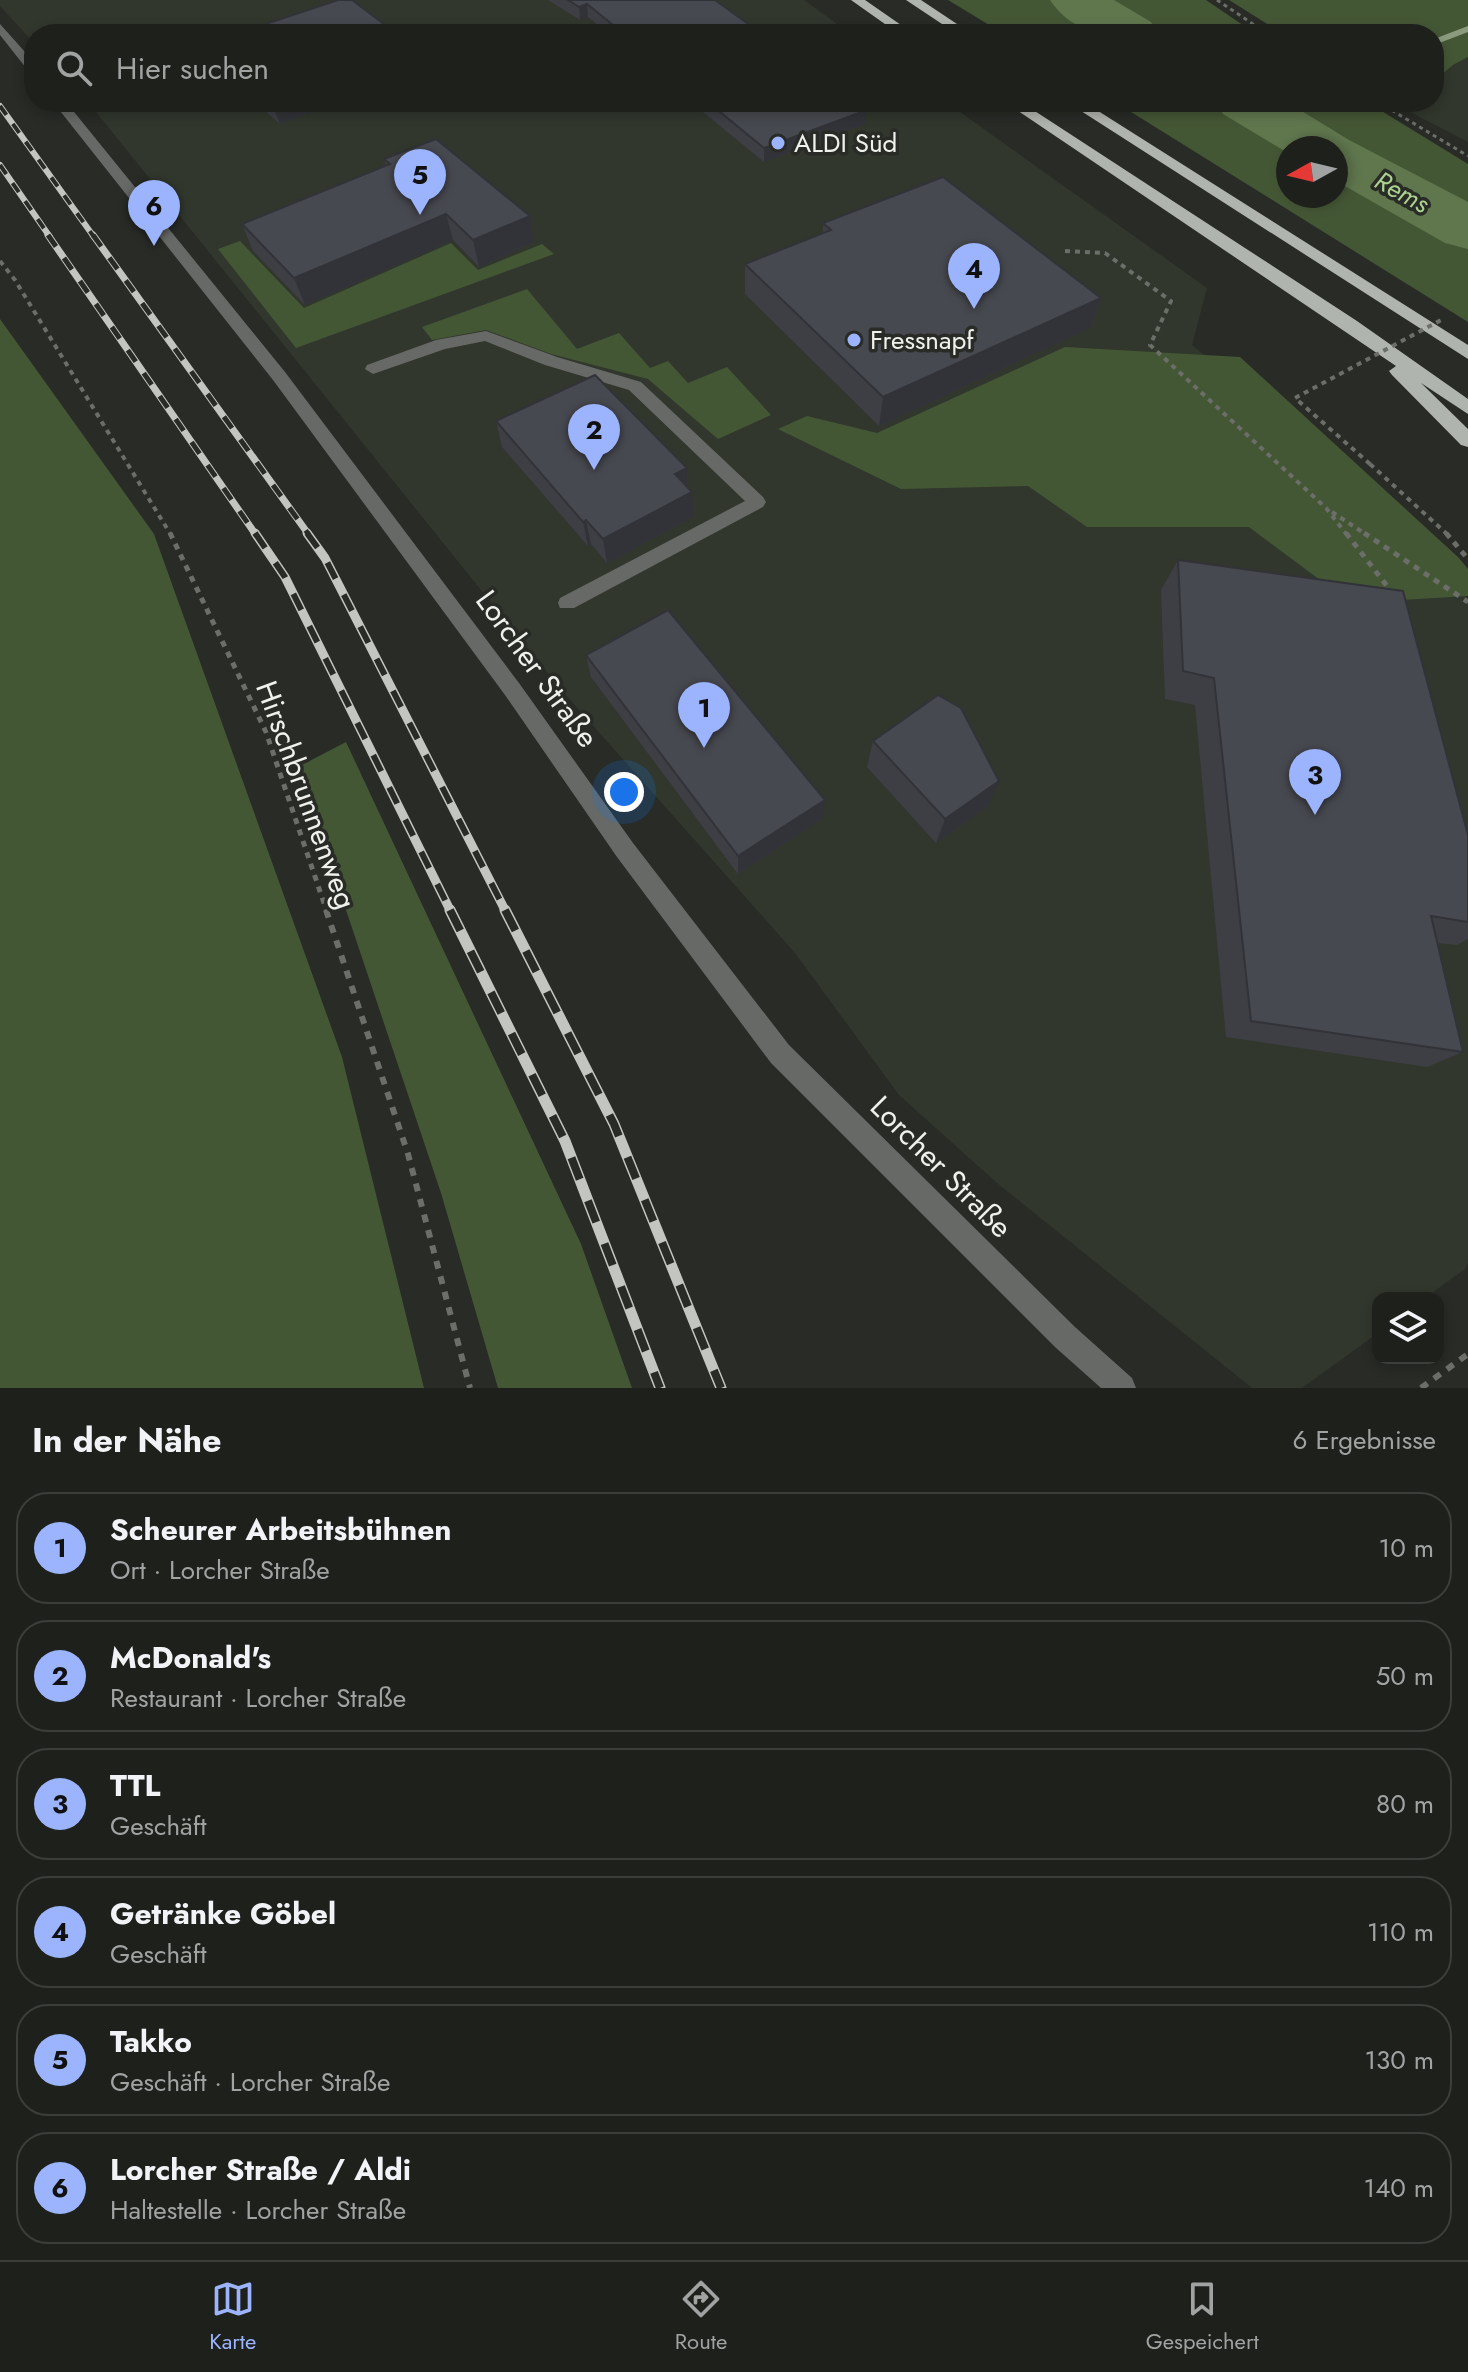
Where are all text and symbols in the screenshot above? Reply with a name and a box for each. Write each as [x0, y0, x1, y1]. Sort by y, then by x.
search box [24, 24, 1444, 112]
icon: search [52, 46, 96, 90]
text: Hier suchen [116, 47, 269, 90]
place label: ALDI Süd [794, 124, 897, 162]
marker: ALDI Süd [769, 134, 787, 152]
north arrow [1276, 136, 1348, 208]
pin: 5 [394, 149, 446, 215]
water label: Rems [1368, 162, 1437, 223]
pin: 6 [128, 180, 180, 246]
pin: 4 [948, 243, 1000, 309]
place label: Fressnapf [870, 321, 974, 359]
marker: Fressnapf [845, 331, 863, 349]
pin: 2 [568, 404, 620, 470]
street label: Lorcher Straße [466, 581, 609, 756]
street label: Hirschbrunnenweg [245, 675, 368, 915]
pin: 1 [678, 682, 730, 748]
pin: 3 [1289, 749, 1341, 815]
your location [604, 772, 644, 812]
street label: Lorcher Straße [861, 1086, 1022, 1247]
map controls [1372, 1292, 1444, 1364]
button: layers [1372, 1292, 1444, 1364]
text: In der Nähe [32, 1416, 222, 1465]
text: 6 Ergebnisse [1293, 1421, 1436, 1459]
text: Scheurer Arbeitsbühnen [110, 1508, 452, 1551]
text: 1 [53, 1529, 67, 1567]
text: 10 m [1379, 1529, 1434, 1567]
text: Ort · Lorcher Straße [110, 1551, 330, 1589]
text: McDonald's [110, 1636, 271, 1679]
text: 2 [51, 1657, 69, 1695]
text: 50 m [1376, 1657, 1434, 1695]
text: Restaurant · Lorcher Straße [110, 1679, 406, 1717]
text: TTL [110, 1764, 160, 1807]
text: 3 [52, 1785, 68, 1823]
text: 80 m [1376, 1785, 1434, 1823]
text: Geschäft [110, 1807, 206, 1845]
text: Getränke Göbel [110, 1892, 336, 1935]
text: 4 [51, 1913, 69, 1951]
text: 110 m [1367, 1913, 1434, 1951]
text: Geschäft [110, 1935, 206, 1973]
text: Takko [110, 2020, 192, 2063]
text: 5 [52, 2041, 68, 2079]
text: 130 m [1364, 2041, 1434, 2079]
text: Geschäft · Lorcher Straße [110, 2063, 390, 2101]
text: Lorcher Straße / Aldi [110, 2148, 411, 2191]
text: 6 [51, 2169, 69, 2207]
text: 140 m [1363, 2169, 1434, 2207]
text: Haltestelle · Lorcher Straße [110, 2191, 406, 2229]
tab: Karte [209, 2277, 256, 2357]
tab: Route [675, 2277, 727, 2357]
tab: Gespeichert [1146, 2277, 1259, 2357]

